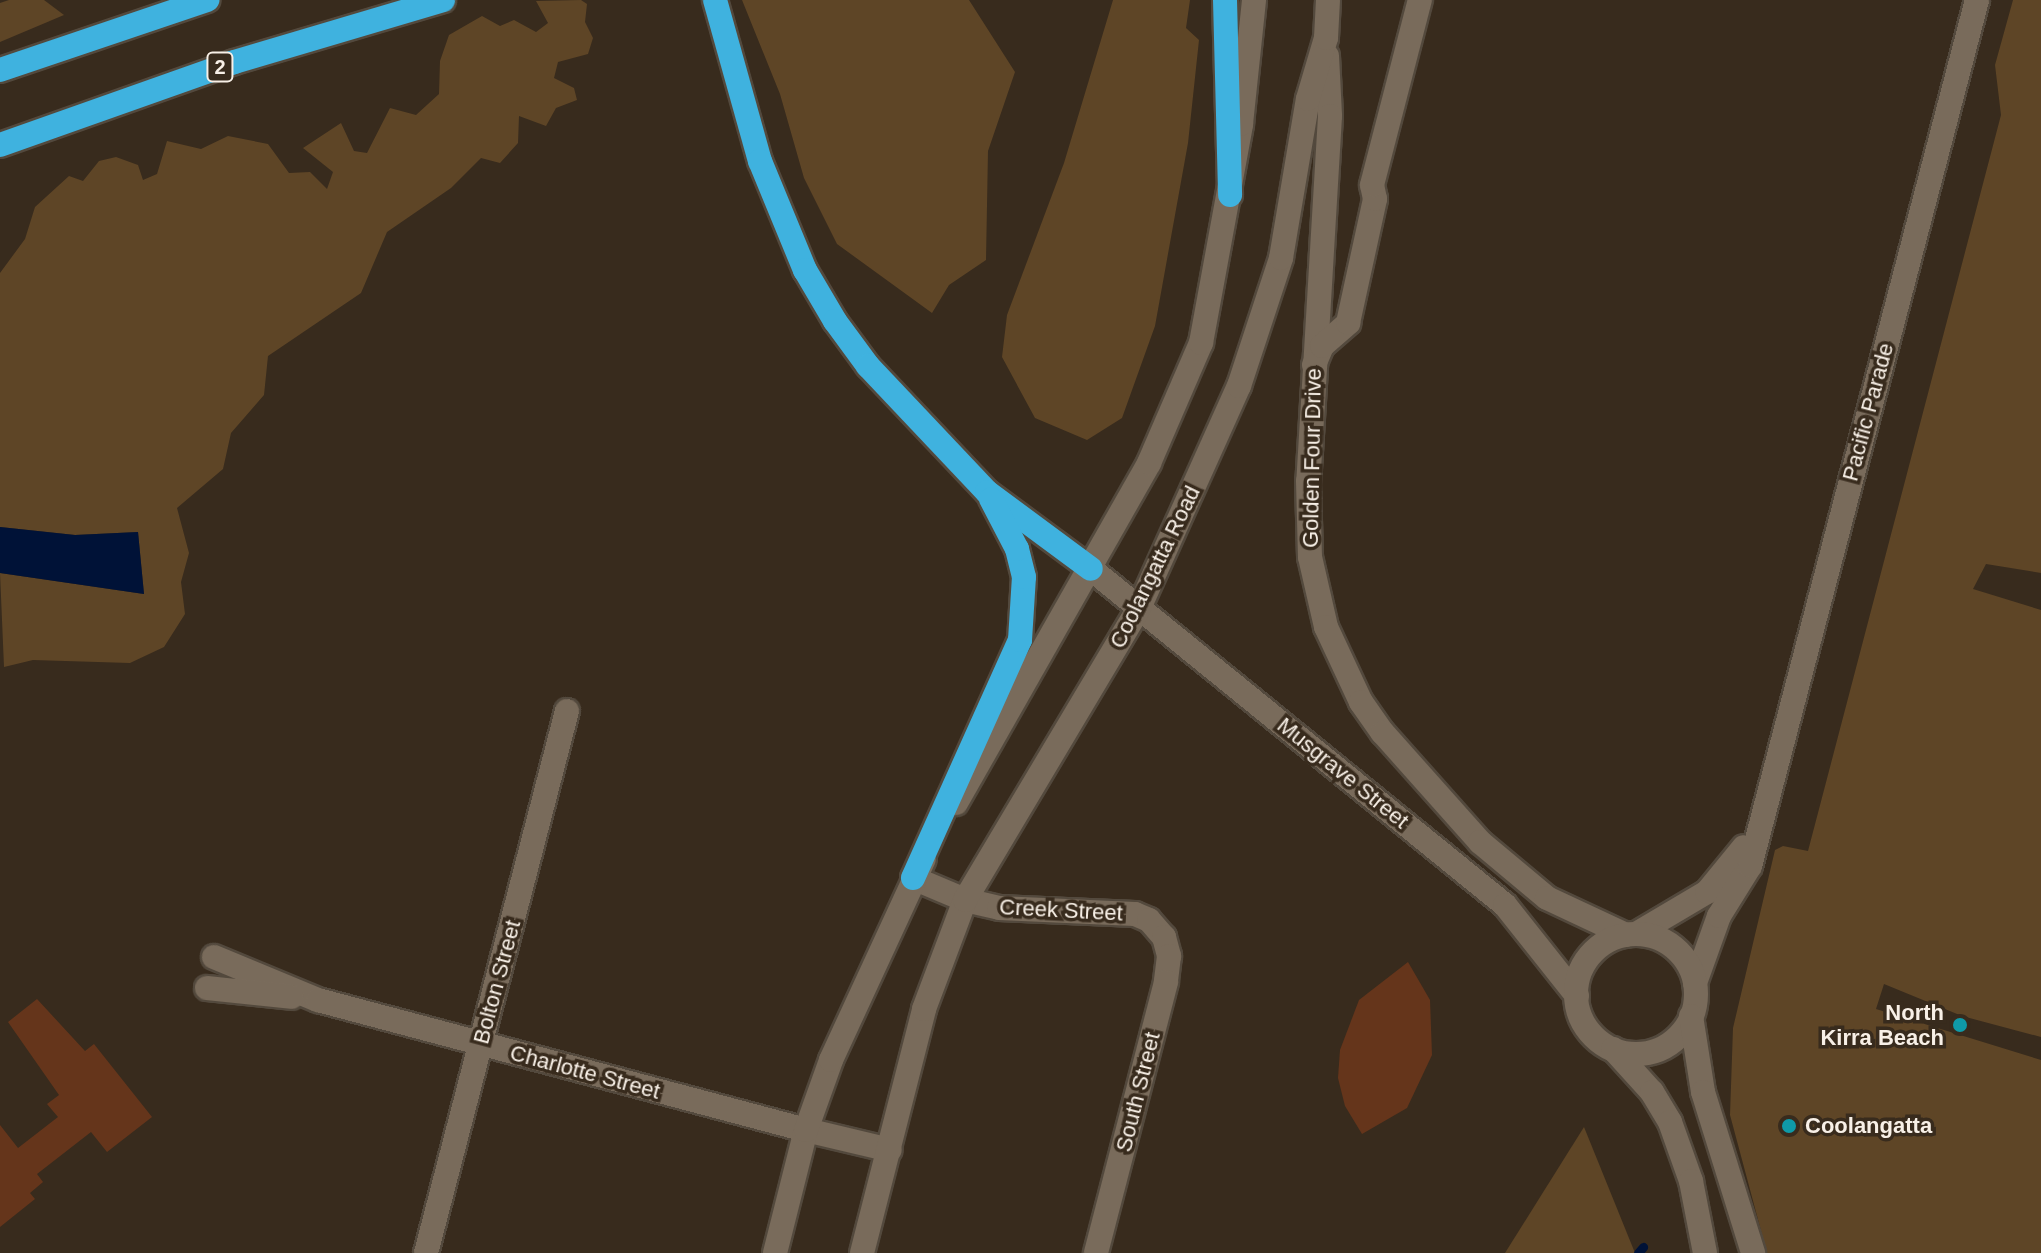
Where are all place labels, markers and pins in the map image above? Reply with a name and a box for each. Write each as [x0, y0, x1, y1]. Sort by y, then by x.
place label: North Kirra Beach [1820, 999, 1944, 1050]
marker: North Kirra Beach [1951, 1016, 1969, 1034]
place label: Coolangatta [1805, 1113, 1932, 1139]
marker: Coolangatta [1780, 1117, 1798, 1135]

